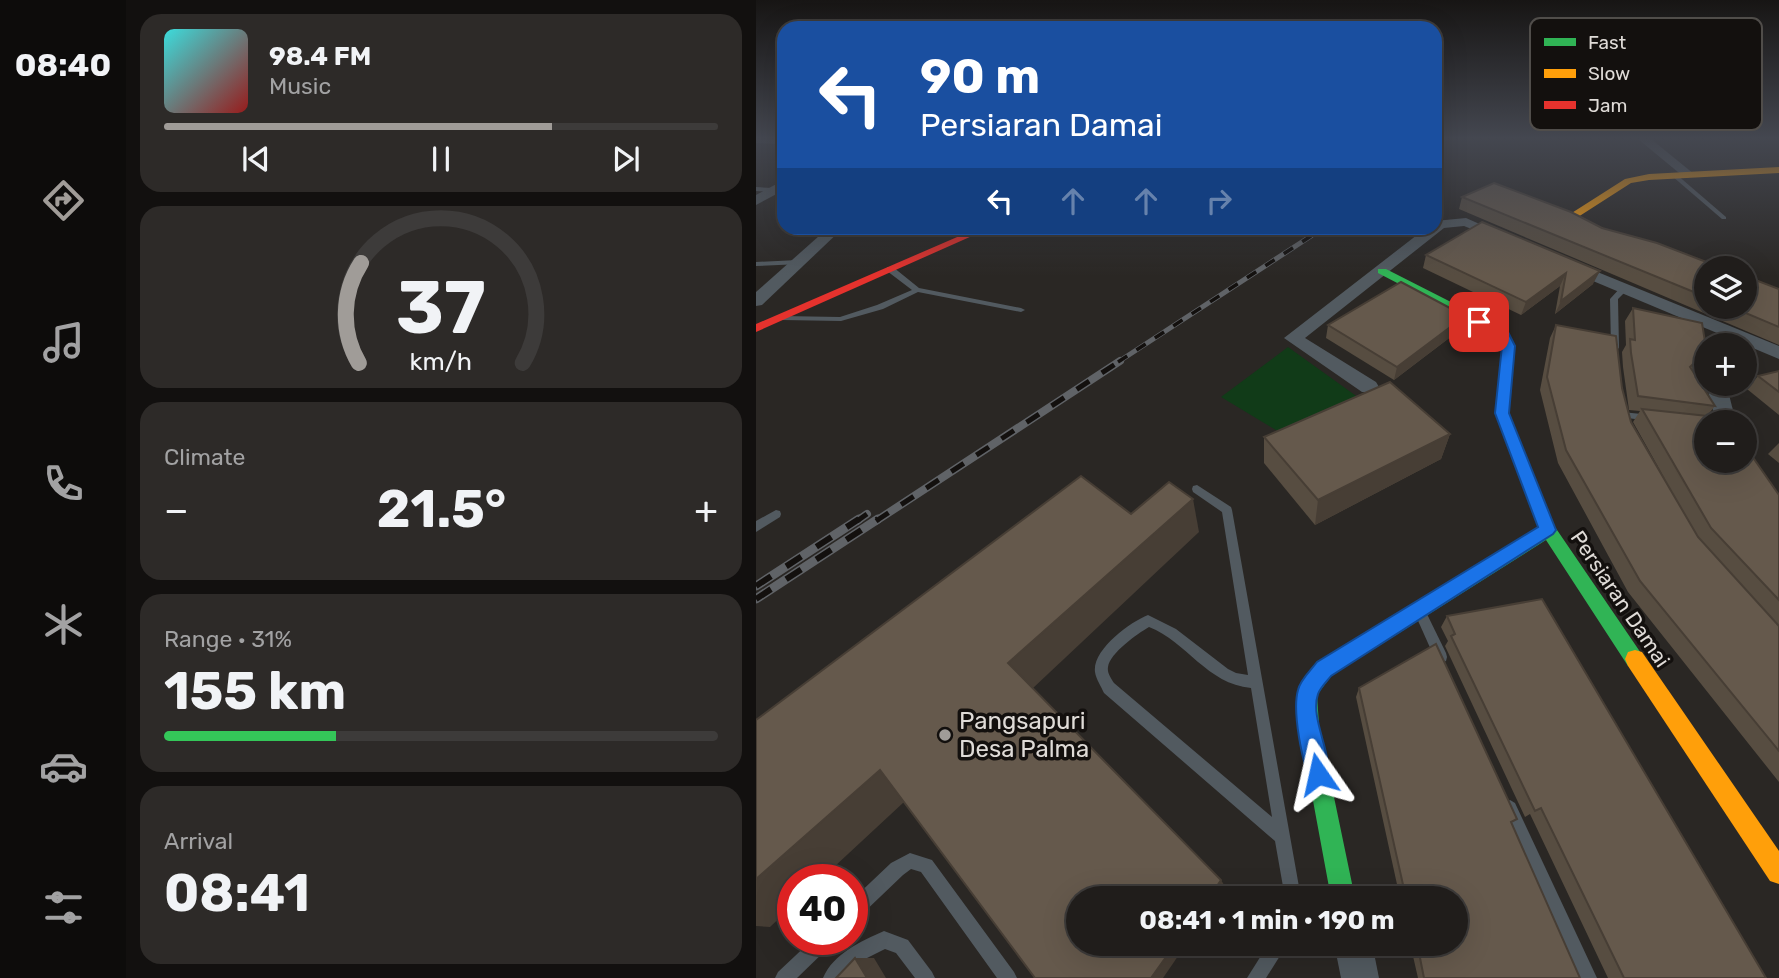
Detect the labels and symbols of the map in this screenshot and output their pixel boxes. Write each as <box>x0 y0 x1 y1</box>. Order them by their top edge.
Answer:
legend <box>1530 18 1762 130</box>
text: Fast <box>1588 31 1627 54</box>
text: Slow <box>1588 62 1630 85</box>
text: Jam <box>1588 94 1627 117</box>
pin <box>1449 292 1509 352</box>
street label: Persiaran Damai <box>1566 526 1675 672</box>
place label: Pangsapuri Desa Palma <box>959 707 1089 763</box>
marker: Pangsapuri Desa Palma <box>937 727 953 743</box>
position arrow <box>1281 737 1355 811</box>
speed limit sign: 40 <box>777 864 868 955</box>

